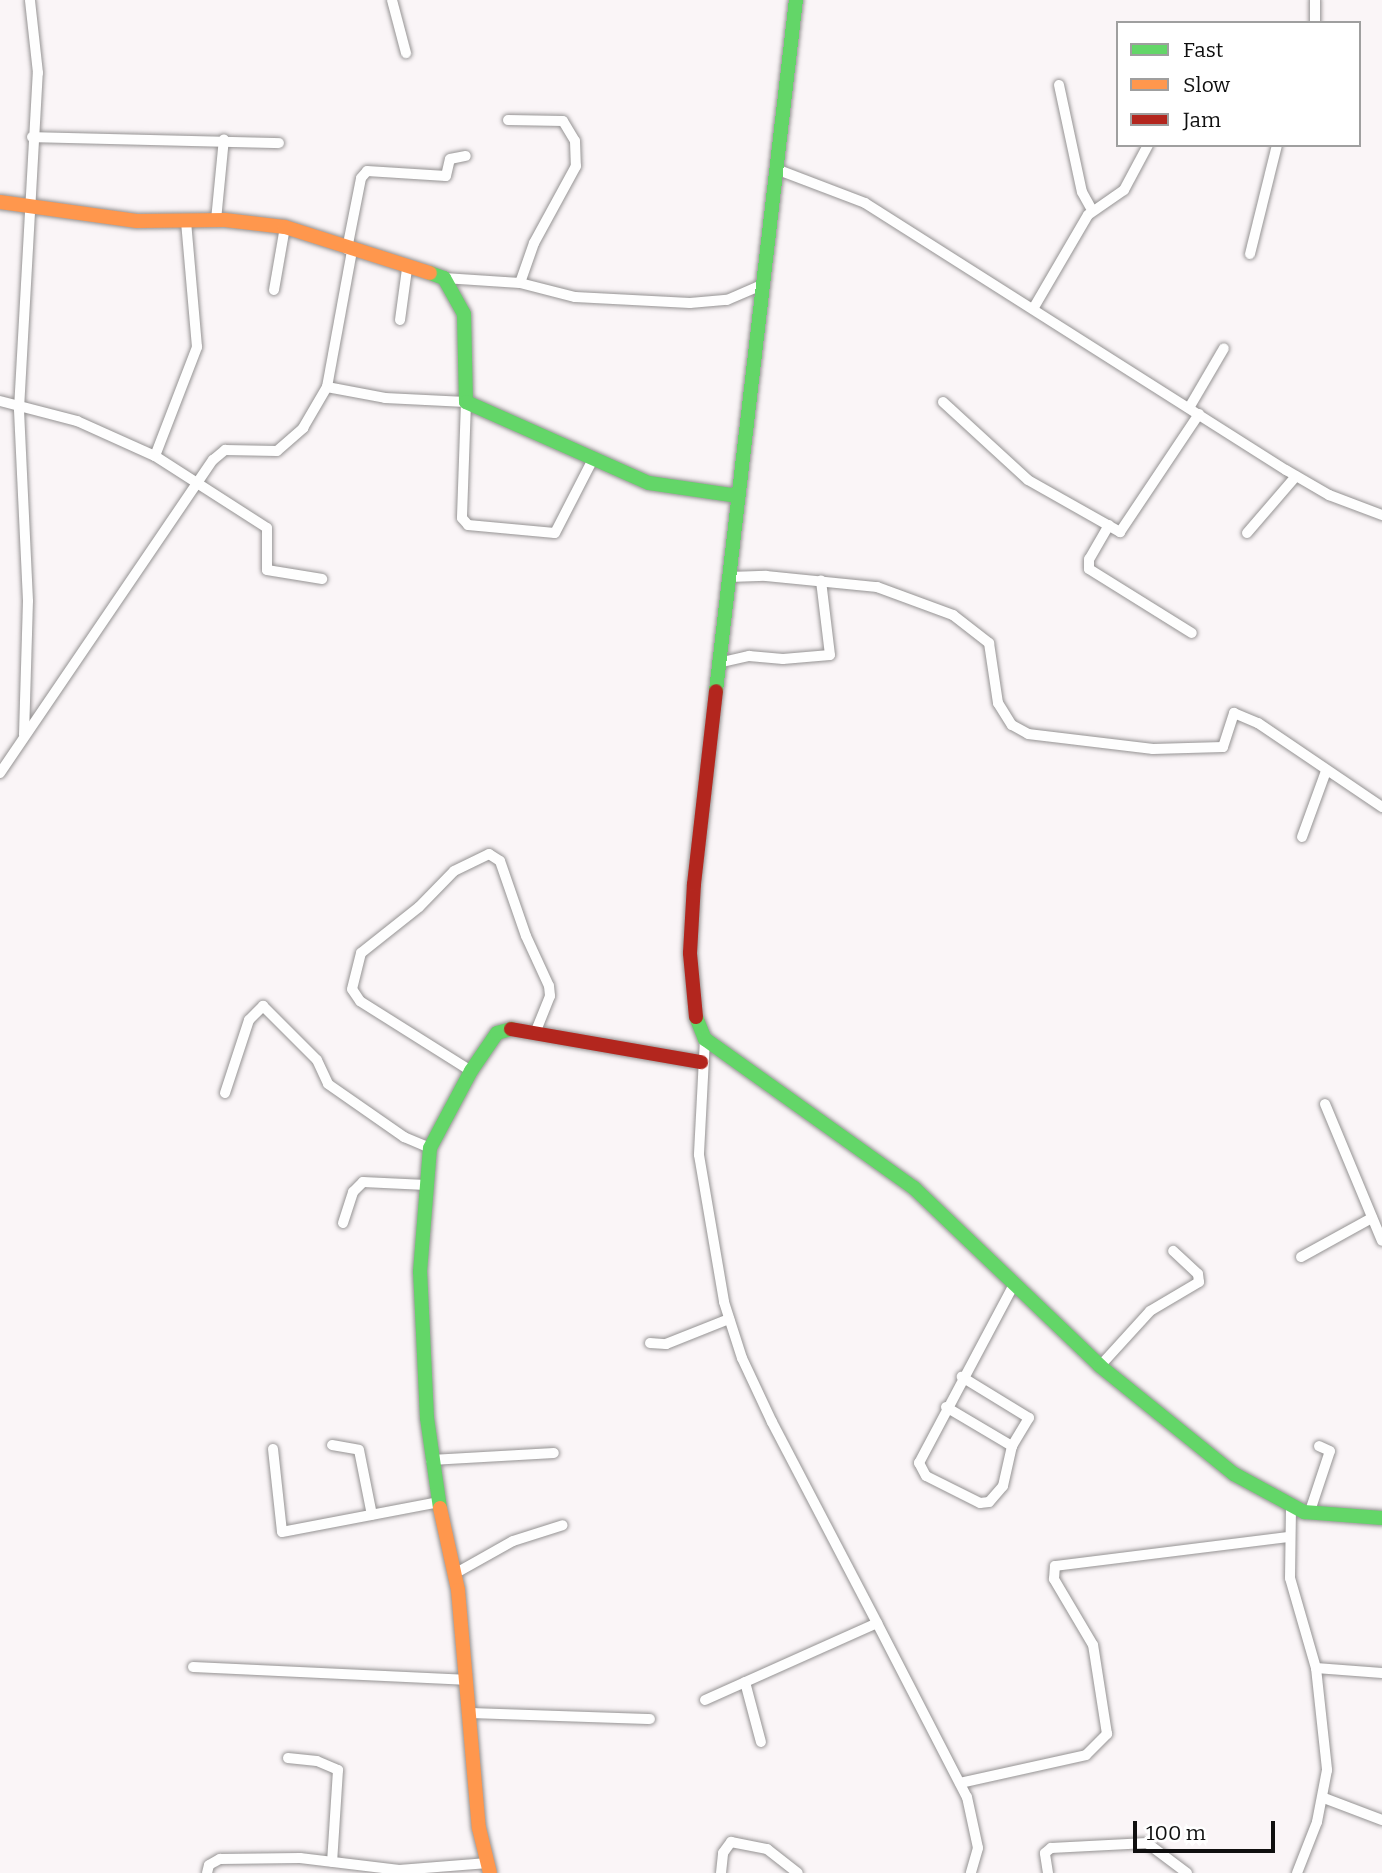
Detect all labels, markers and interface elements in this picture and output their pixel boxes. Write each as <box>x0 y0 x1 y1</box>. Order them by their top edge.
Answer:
legend <box>1116 21 1361 147</box>
text: Fast <box>1183 37 1223 63</box>
text: Slow <box>1183 72 1230 98</box>
text: Jam <box>1183 107 1221 133</box>
scale bar <box>1137 1806 1279 1850</box>
text: 100 m <box>1146 1820 1206 1846</box>

